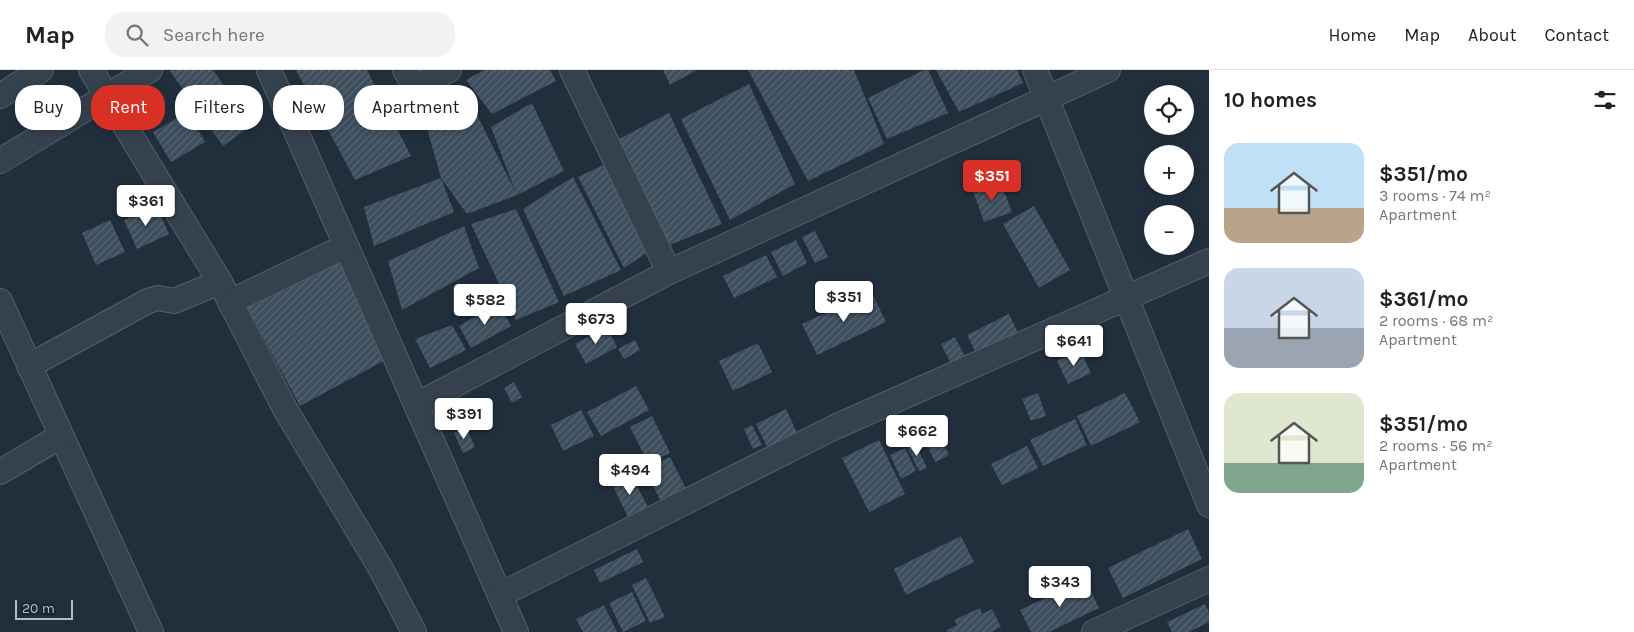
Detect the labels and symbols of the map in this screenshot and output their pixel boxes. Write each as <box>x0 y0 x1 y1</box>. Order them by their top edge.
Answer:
pin: $351 <box>962 160 1022 202</box>
pin: $361 <box>116 184 176 227</box>
pin: $351 <box>814 280 874 323</box>
pin: $582 <box>455 284 515 326</box>
pin: $673 <box>566 302 626 345</box>
pin: $641 <box>1044 324 1104 367</box>
pin: $391 <box>434 398 494 440</box>
pin: $662 <box>887 414 947 457</box>
pin: $494 <box>600 454 660 496</box>
pin: $343 <box>1030 566 1090 608</box>
scale bar <box>15 597 72 620</box>

